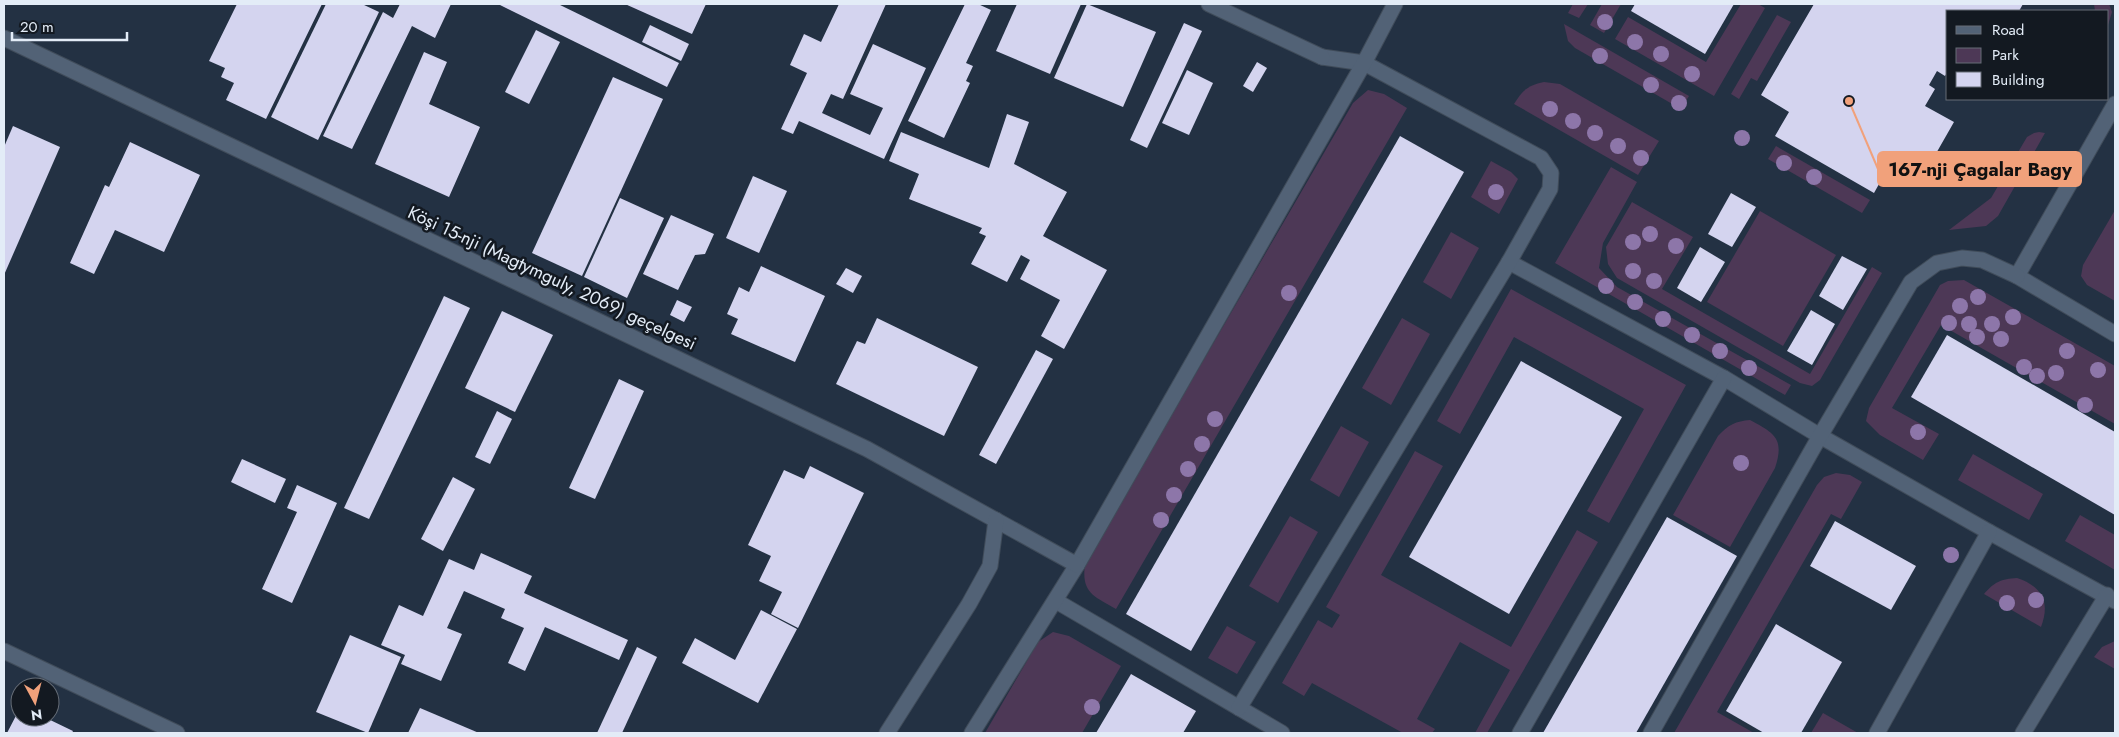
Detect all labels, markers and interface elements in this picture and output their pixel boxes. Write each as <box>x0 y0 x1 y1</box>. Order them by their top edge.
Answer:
scale bar <box>12 10 128 42</box>
legend <box>1946 10 2109 100</box>
text: 20 m <box>20 16 54 38</box>
text: Road <box>1992 19 2024 41</box>
text: Park <box>1992 44 2019 66</box>
text: Building <box>1992 69 2044 91</box>
callout: 167-nji Çagalar Bagy <box>1878 152 2081 186</box>
text: 167-nji Çagalar Bagy <box>1888 156 2073 183</box>
street label: Köşi 15-nji (Magtymguly, 2069) geçelgesi <box>403 200 701 356</box>
north arrow <box>10 677 60 727</box>
text: N <box>30 704 43 726</box>

